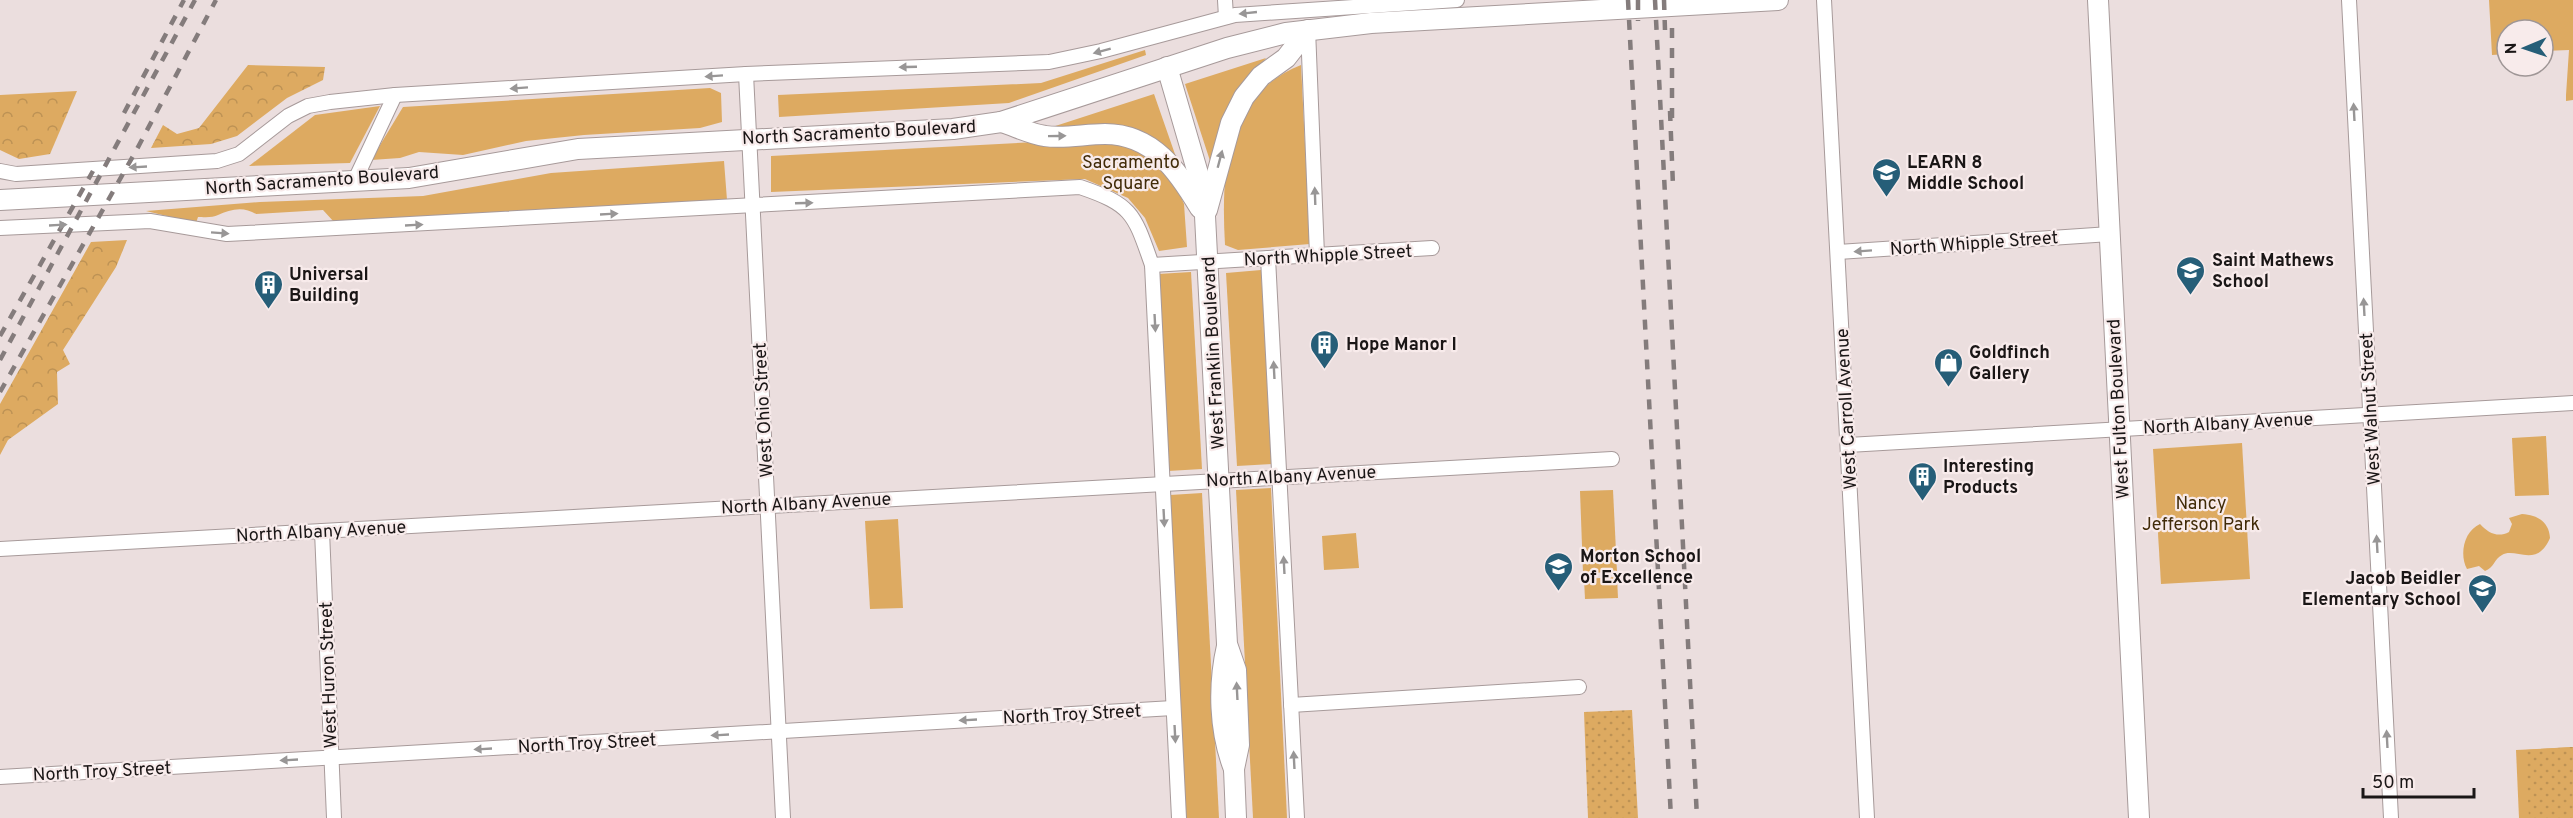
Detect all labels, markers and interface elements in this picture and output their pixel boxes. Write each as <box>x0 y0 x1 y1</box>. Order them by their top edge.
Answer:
one-way arrow <box>1239 8 1258 18</box>
north arrow <box>2495 18 2555 78</box>
text: N <box>2502 42 2522 55</box>
one-way arrow <box>1093 46 1111 56</box>
one-way arrow <box>899 63 918 72</box>
one-way arrow <box>704 71 723 80</box>
one-way arrow <box>510 83 529 92</box>
one-way arrow <box>2350 103 2359 122</box>
street label: North Sacramento Boulevard <box>741 116 977 151</box>
one-way arrow <box>1048 131 1067 141</box>
one-way arrow <box>1216 150 1226 169</box>
park label: Sacramento Square <box>1082 152 1180 196</box>
place label: LEARN 8 Middle School <box>1907 152 2024 196</box>
school or university icon: LEARN 8 Middle School <box>1870 156 1902 198</box>
one-way arrow <box>128 162 147 172</box>
street label: North Sacramento Boulevard <box>204 162 440 201</box>
one-way arrow <box>1310 187 1319 206</box>
one-way arrow <box>794 198 813 207</box>
one-way arrow <box>600 209 619 218</box>
one-way arrow <box>405 220 424 229</box>
one-way arrow <box>49 221 68 230</box>
street label: North Whipple Street <box>1889 227 2059 262</box>
one-way arrow <box>210 229 229 238</box>
street label: North Whipple Street <box>1243 241 1413 272</box>
one-way arrow <box>1853 246 1872 255</box>
place label: Saint Mathews School <box>2212 250 2334 294</box>
school or university icon: Saint Mathews School <box>2175 254 2207 296</box>
street label: West Franklin Boulevard <box>1198 256 1231 450</box>
place label: Universal Building <box>289 264 369 308</box>
building icon: Universal Building <box>252 268 284 310</box>
one-way arrow <box>2360 298 2369 317</box>
one-way arrow <box>1151 314 1160 333</box>
street label: West Fulton Boulevard <box>2103 318 2136 500</box>
building icon: Hope Manor I <box>1309 328 1341 370</box>
street label: West Carroll Avenue <box>1832 328 1863 490</box>
street label: West Walnut Street <box>2356 332 2387 486</box>
place label: Hope Manor I <box>1346 334 1457 357</box>
street label: West Ohio Street <box>749 342 780 478</box>
place label: Goldfinch Gallery <box>1969 342 2050 386</box>
shop icon: Goldfinch Gallery <box>1932 346 1964 388</box>
one-way arrow <box>1270 361 1279 380</box>
street label: North Albany Avenue <box>2142 409 2314 440</box>
place label: Interesting Products <box>1943 456 2034 500</box>
building icon: Interesting Products <box>1906 460 1938 502</box>
street label: North Albany Avenue <box>1205 462 1377 493</box>
street label: North Albany Avenue <box>720 489 892 520</box>
park label: Nancy Jefferson Park <box>2142 493 2260 537</box>
one-way arrow <box>1160 509 1169 528</box>
street label: North Albany Avenue <box>235 517 407 548</box>
one-way arrow <box>2372 534 2381 553</box>
place label: Morton School of Excellence <box>1580 546 1701 590</box>
school or university icon: Morton School of Excellence <box>1543 550 1575 592</box>
one-way arrow <box>1279 555 1288 574</box>
place label: Jacob Beidler Elementary School <box>2302 568 2461 612</box>
school or university icon: Jacob Beidler Elementary School <box>2466 572 2498 614</box>
street label: West Huron Street <box>315 601 344 749</box>
one-way arrow <box>1232 681 1241 700</box>
street label: North Troy Street <box>1002 700 1142 731</box>
one-way arrow <box>959 716 978 725</box>
one-way arrow <box>1170 724 1179 743</box>
street label: North Troy Street <box>517 729 657 760</box>
one-way arrow <box>2382 729 2392 748</box>
one-way arrow <box>710 730 729 739</box>
one-way arrow <box>474 744 493 753</box>
one-way arrow <box>1289 750 1298 769</box>
one-way arrow <box>279 756 298 765</box>
street label: North Troy Street <box>32 757 172 788</box>
scale bar <box>2363 761 2474 799</box>
text: 50 m <box>2372 772 2414 795</box>

